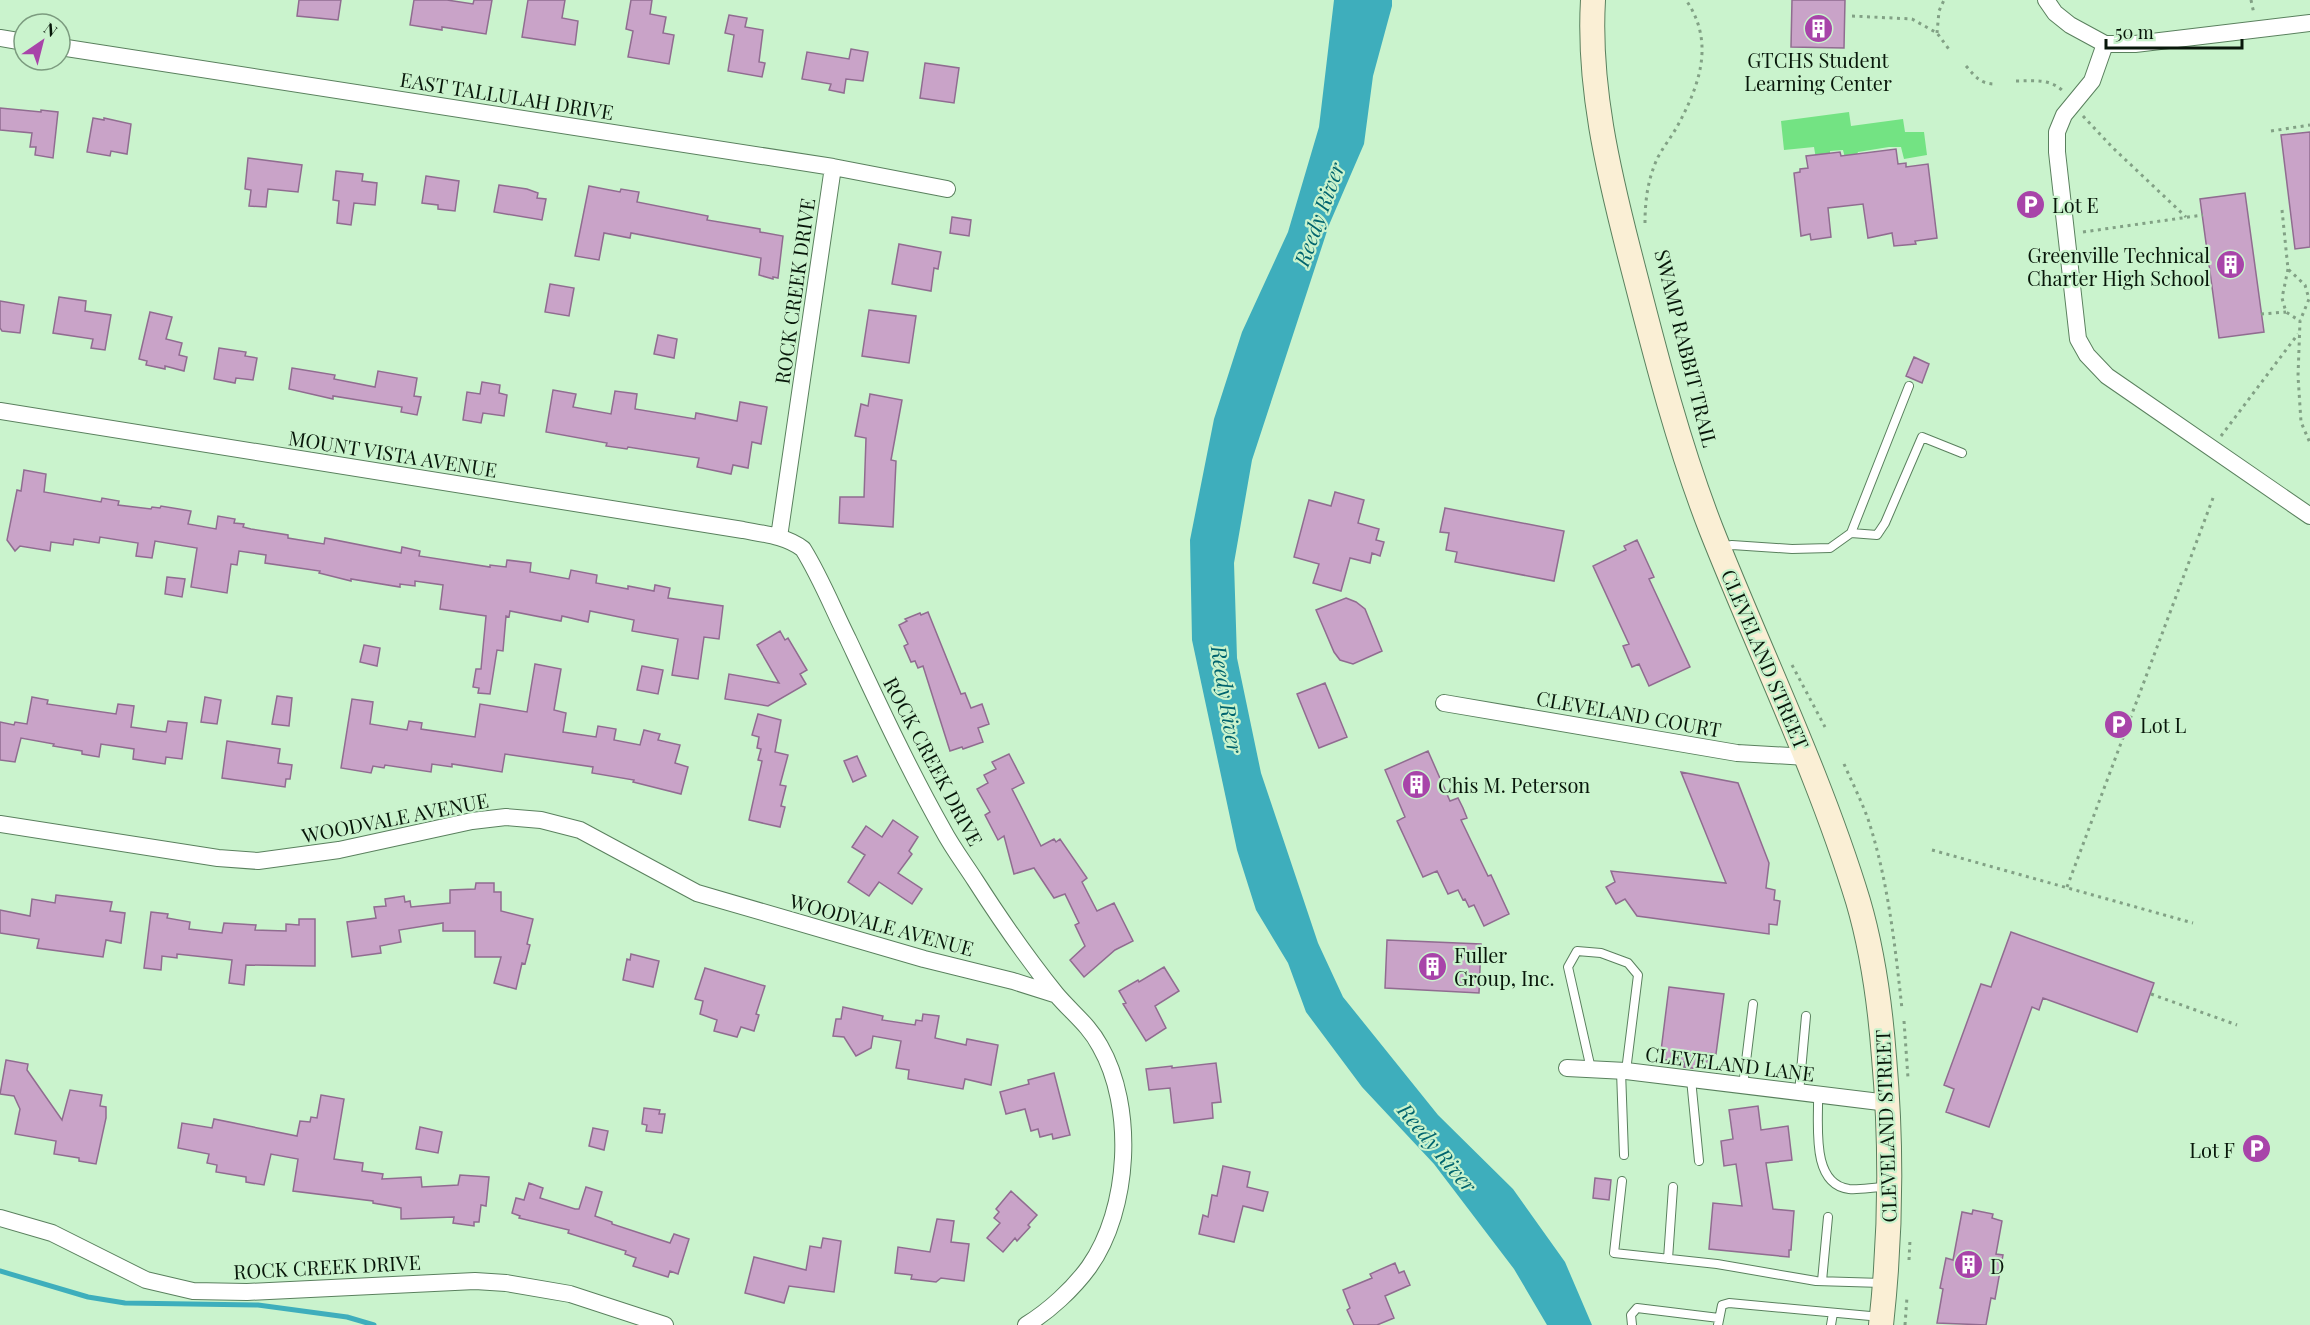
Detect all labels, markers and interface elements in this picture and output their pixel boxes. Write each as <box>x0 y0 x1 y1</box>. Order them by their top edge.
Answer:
north arrow <box>12 12 72 72</box>
building icon: GTCHS Student Learning Center <box>1802 12 1834 44</box>
scale bar <box>2106 12 2242 50</box>
text: N <box>40 17 62 41</box>
text: 50 m <box>2115 20 2154 44</box>
place label: GTCHS Student Learning Center <box>1744 46 1892 96</box>
street label: EAST TALLULAH DRIVE <box>398 65 616 125</box>
water label: Reedy River <box>1286 157 1350 271</box>
parking icon: Lot E <box>2015 188 2047 220</box>
place label: Lot E <box>2052 191 2099 218</box>
street label: ROCK CREEK DRIVE <box>768 196 820 386</box>
place label: Greenville Technical Charter High School <box>2027 241 2210 291</box>
street label: SWAMP RABBIT TRAIL <box>1649 246 1725 450</box>
building icon: Greenville Technical Charter High School <box>2215 249 2247 281</box>
street label: MOUNT VISTA AVENUE <box>287 423 499 483</box>
street label: CLEVELAND STREET <box>1716 565 1816 753</box>
water label: Reedy River <box>1206 642 1250 756</box>
street label: ROCK CREEK DRIVE <box>878 672 990 850</box>
street label: CLEVELAND COURT <box>1534 683 1724 743</box>
parking icon: Lot L <box>2103 708 2135 740</box>
place label: Lot L <box>2140 711 2186 738</box>
building icon: Chis M. Peterson <box>1401 768 1433 800</box>
place label: Chis M. Peterson <box>1438 771 1590 798</box>
street label: WOODVALE AVENUE <box>298 786 491 849</box>
street label: WOODVALE AVENUE <box>786 886 977 962</box>
place label: Fuller Group, Inc. <box>1454 941 1554 991</box>
building icon: Fuller Group, Inc. <box>1417 950 1449 982</box>
street label: CLEVELAND STREET <box>1868 1029 1902 1223</box>
street label: CLEVELAND LANE <box>1644 1039 1816 1087</box>
water label: Reedy River <box>1392 1096 1484 1198</box>
parking icon: Lot F <box>2240 1133 2272 1165</box>
place label: Lot F <box>2189 1136 2235 1163</box>
street label: ROCK CREEK DRIVE <box>233 1248 421 1284</box>
building icon: D <box>1953 1249 1985 1281</box>
place label: D <box>1990 1252 2004 1279</box>

